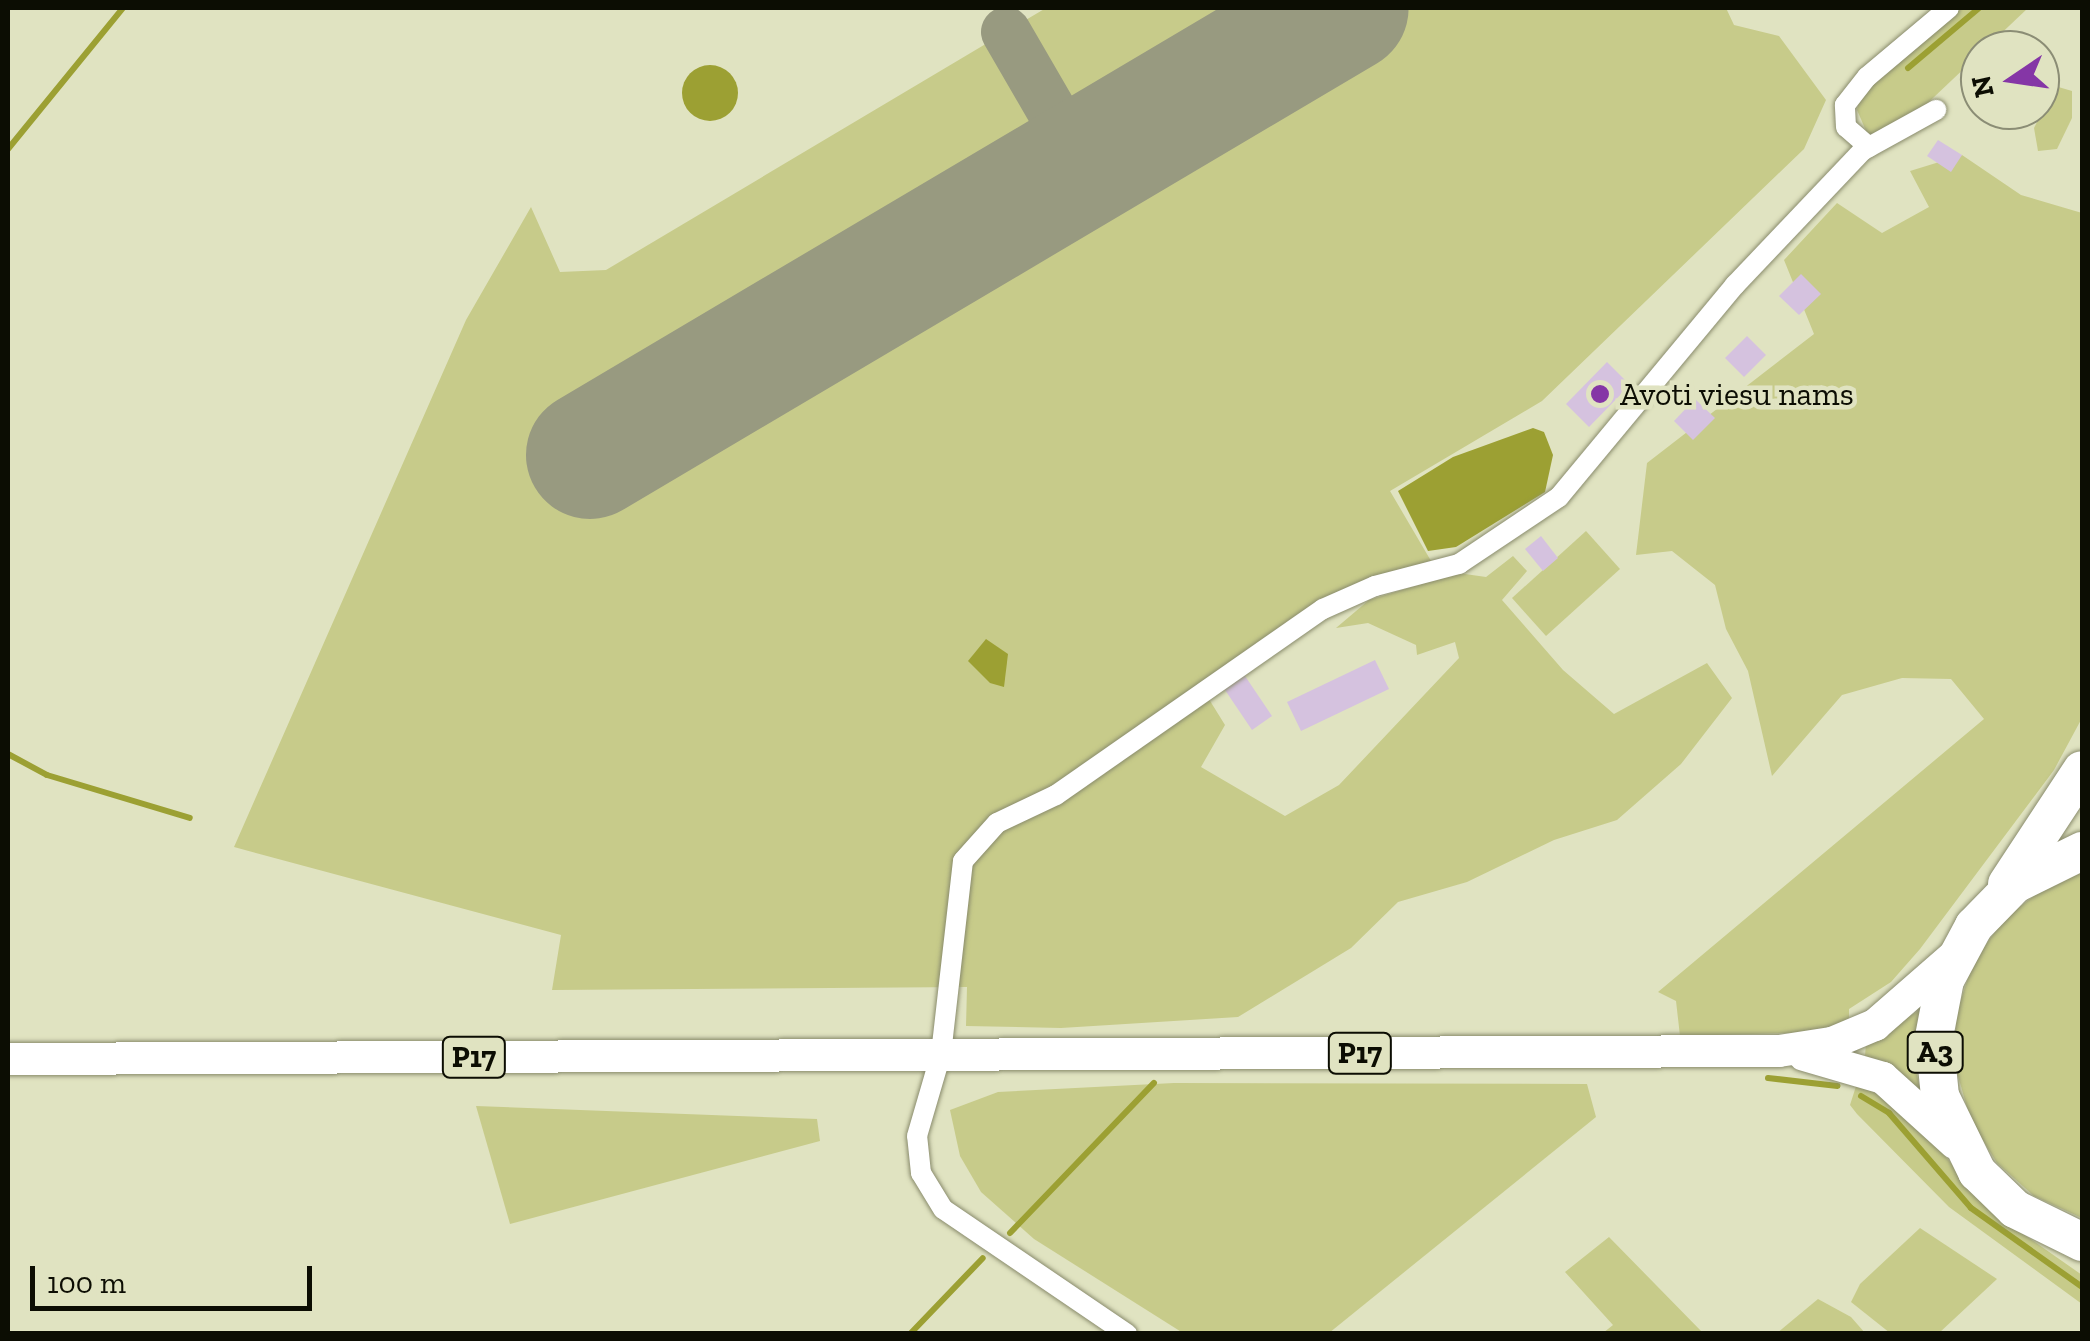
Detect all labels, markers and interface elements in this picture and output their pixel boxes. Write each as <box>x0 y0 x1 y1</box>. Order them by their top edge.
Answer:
north arrow <box>1960 30 2060 130</box>
text: N <box>1964 72 2001 100</box>
place label: Avoti viesu nams <box>1620 375 1854 413</box>
marker: Avoti viesu nams <box>1589 383 1611 405</box>
road number: A3 <box>1905 1027 1965 1077</box>
road number: P17 <box>1328 1028 1392 1078</box>
road number: P17 <box>442 1032 506 1082</box>
scale bar <box>35 1246 318 1308</box>
text: 100 m <box>47 1265 126 1301</box>

